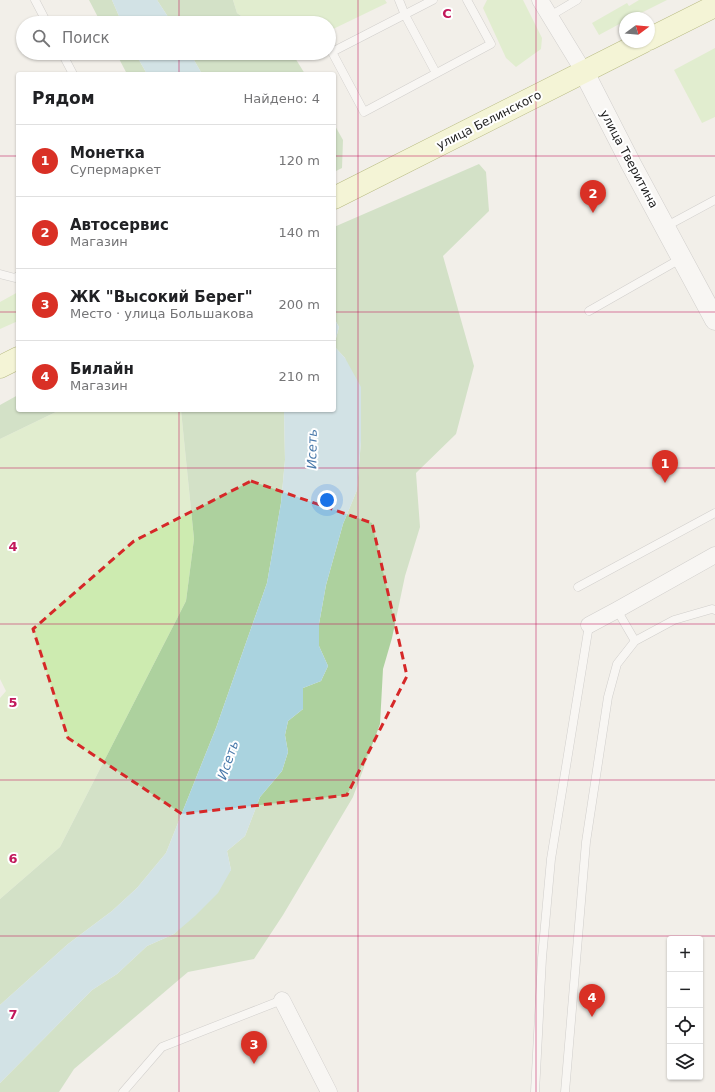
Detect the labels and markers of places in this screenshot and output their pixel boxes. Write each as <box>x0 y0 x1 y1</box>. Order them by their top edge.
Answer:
pin: 2 <box>580 180 606 213</box>
pin: 1 <box>652 450 678 483</box>
pin: 4 <box>579 984 605 1017</box>
pin: 3 <box>241 1031 267 1064</box>

